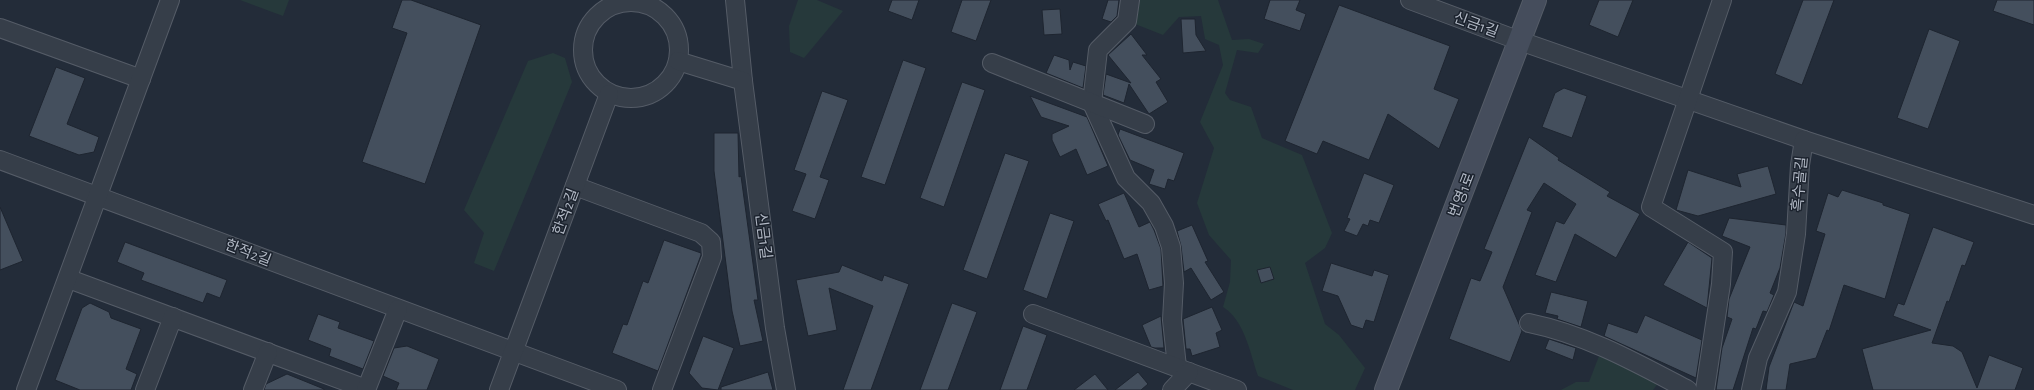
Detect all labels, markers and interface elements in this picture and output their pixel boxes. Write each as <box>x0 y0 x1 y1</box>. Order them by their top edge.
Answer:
street label: 신금1길 <box>1452 9 1501 40</box>
street label: 흑수골길 <box>1789 156 1810 212</box>
street label: 번영1로 <box>1446 170 1477 219</box>
street label: 한적2길 <box>550 186 581 237</box>
street label: 신금1길 <box>753 212 774 260</box>
street label: 한적2길 <box>223 236 274 269</box>

